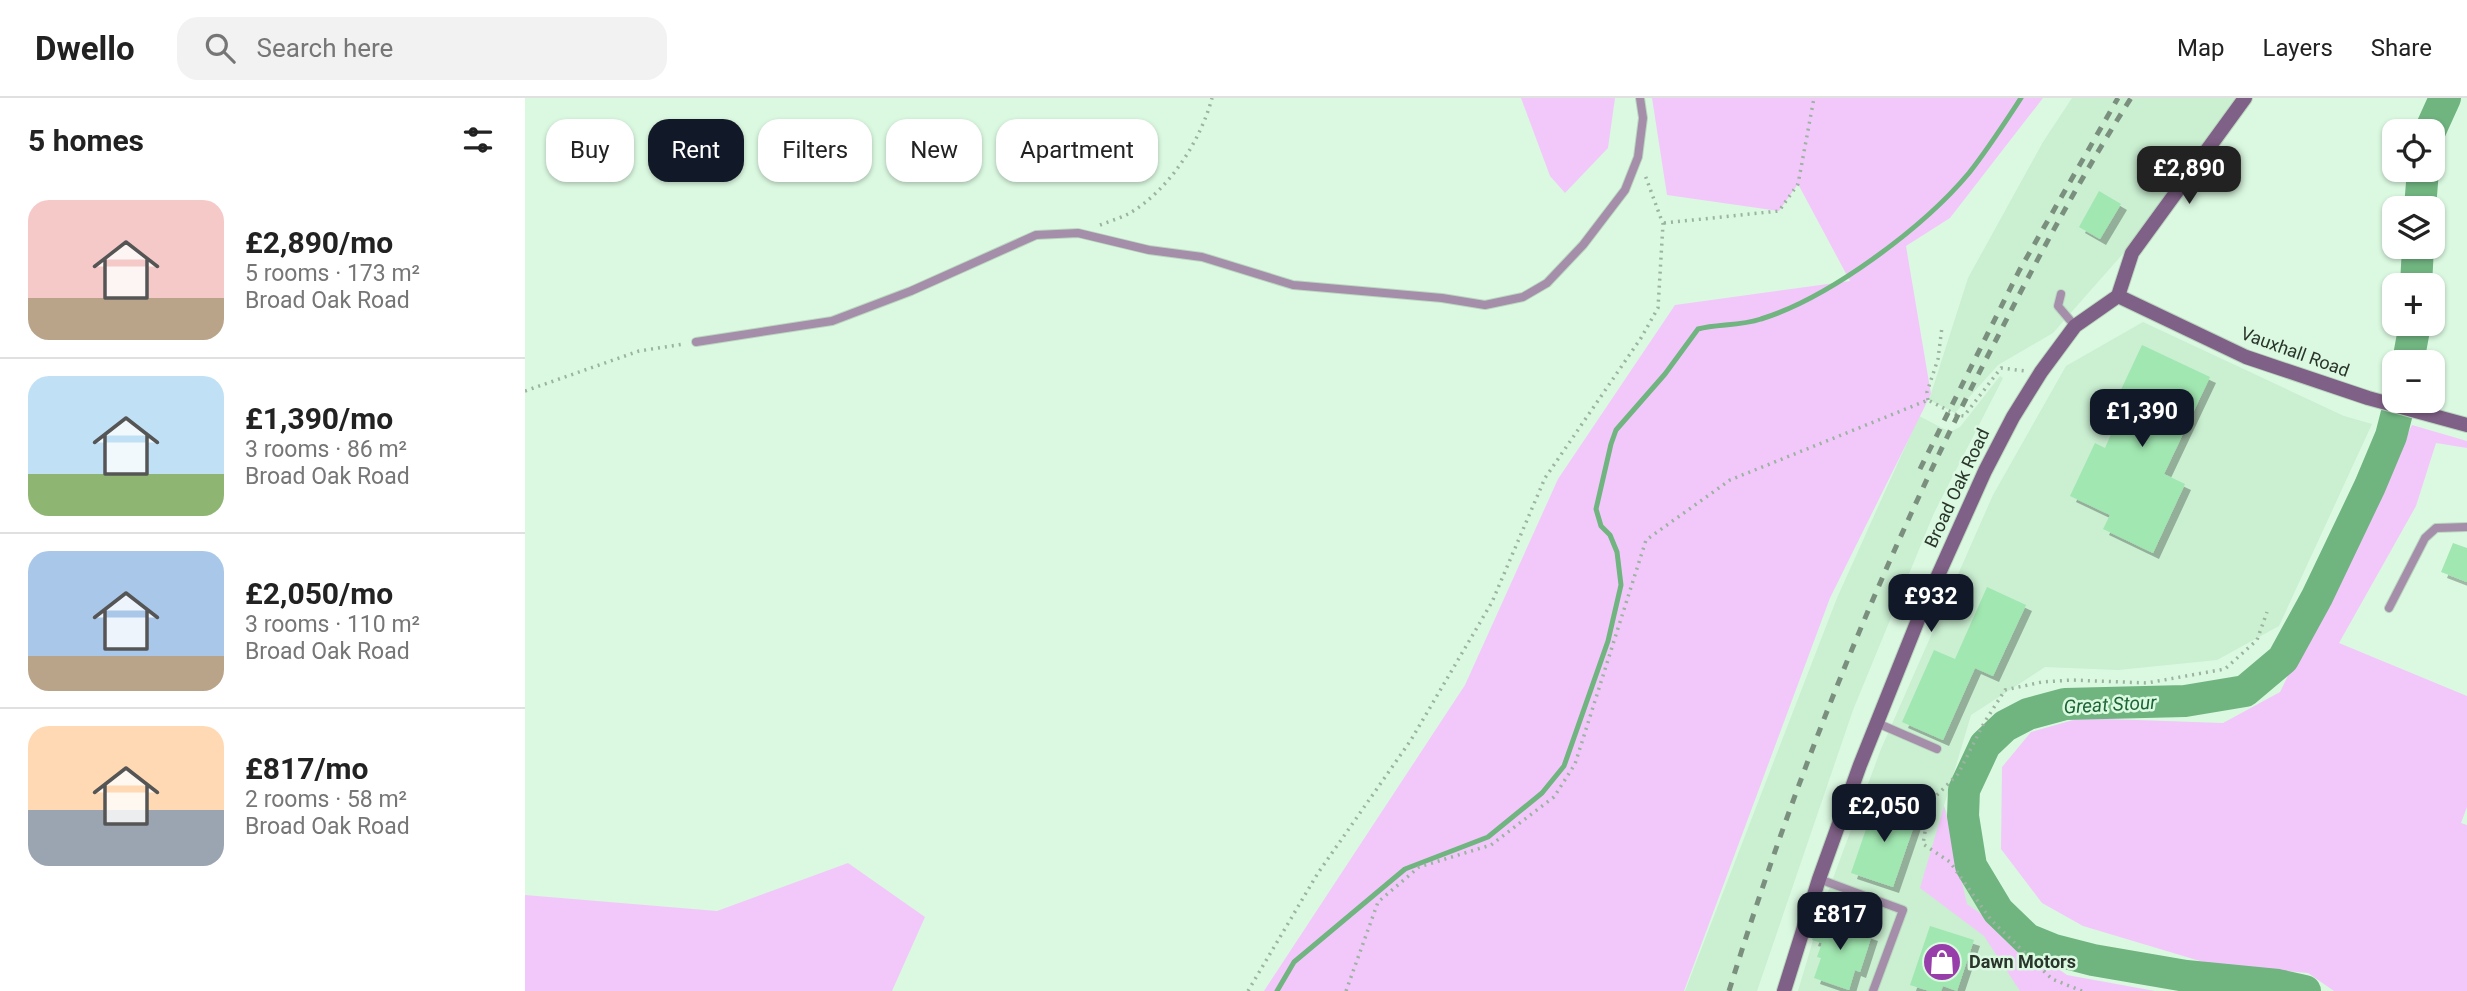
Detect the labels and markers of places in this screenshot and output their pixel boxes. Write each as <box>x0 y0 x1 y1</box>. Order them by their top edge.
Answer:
pin: £2,890 <box>2132 146 2246 206</box>
pin: £1,390 <box>2085 390 2199 449</box>
pin: £932 <box>1890 574 1972 634</box>
pin: £2,050 <box>1827 784 1941 844</box>
pin: £817 <box>1799 892 1881 952</box>
shop icon: Dawn Motors <box>1921 941 1963 983</box>
place label: Dawn Motors <box>1969 951 2076 972</box>

